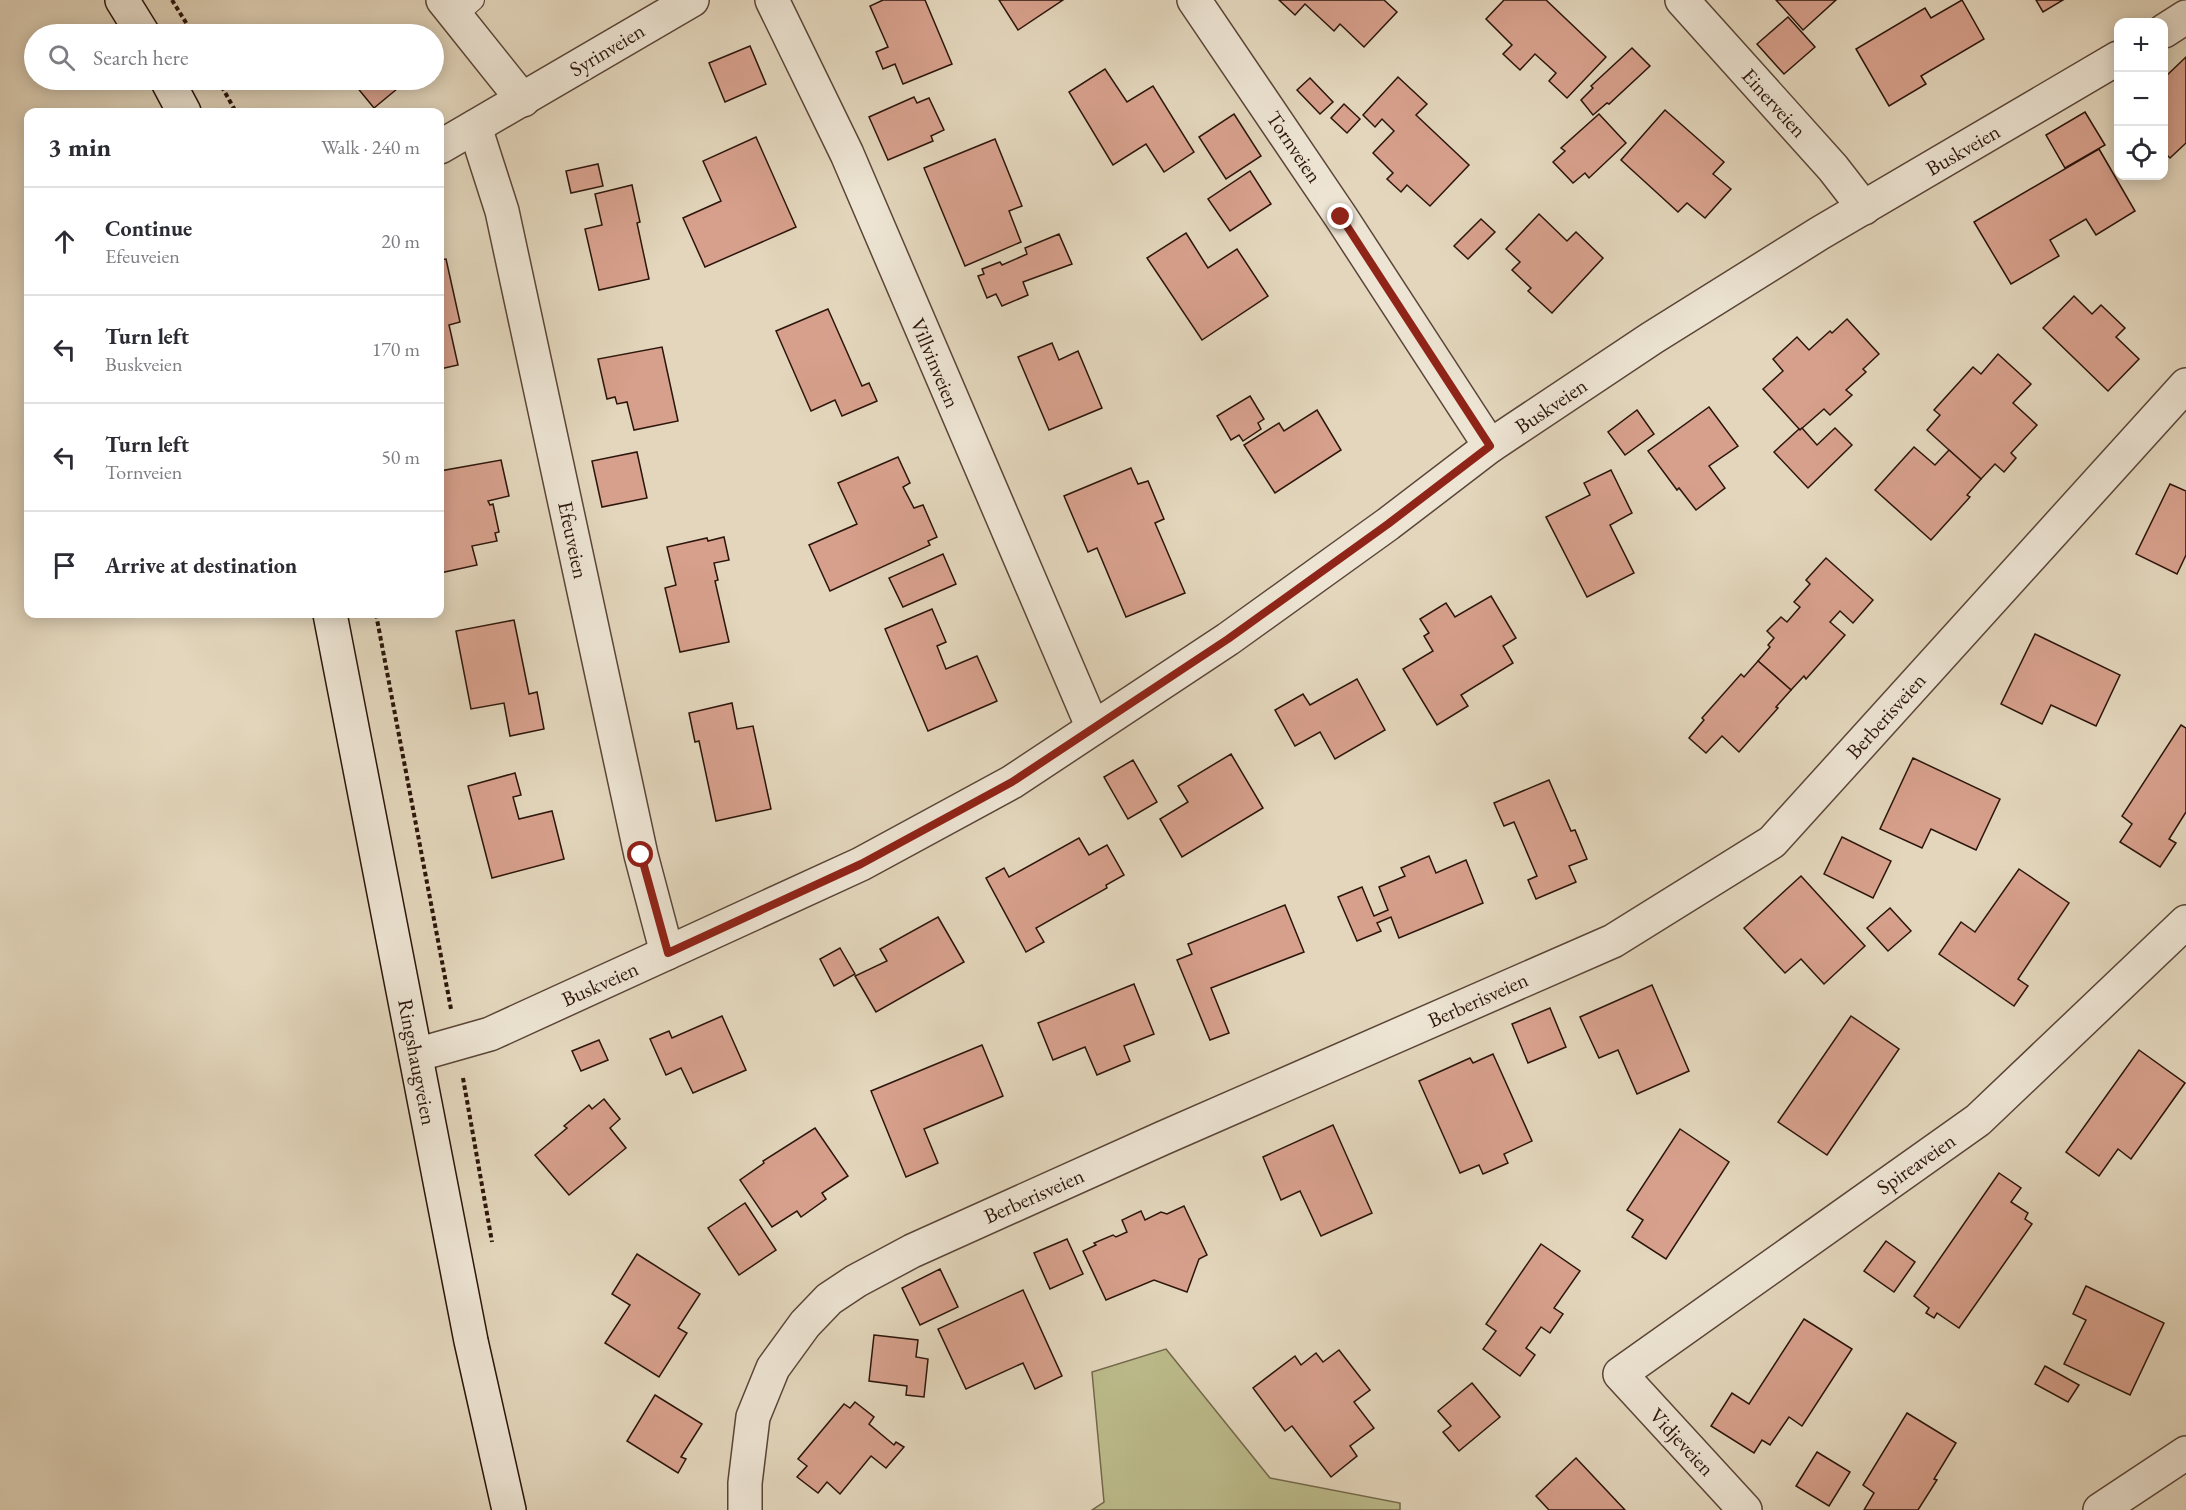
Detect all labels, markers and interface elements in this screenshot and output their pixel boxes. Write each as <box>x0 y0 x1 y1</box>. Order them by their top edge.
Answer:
street label: Syrinveien <box>564 17 649 83</box>
map controls <box>2114 18 2168 180</box>
button: + <box>2114 18 2168 72</box>
search box <box>24 24 444 90</box>
icon: search <box>45 41 78 74</box>
text: Search here <box>93 43 188 72</box>
street label: Einerveien <box>1736 62 1813 143</box>
button: − <box>2114 72 2168 126</box>
street label: Tornveien <box>1261 106 1328 188</box>
street label: Buskveien <box>1921 118 2005 182</box>
button: locate <box>2114 126 2168 180</box>
text: 3 min <box>48 130 111 164</box>
text: Walk · 240 m <box>321 134 420 160</box>
route end <box>1327 203 1353 229</box>
text: Continue <box>105 214 192 243</box>
icon: ahead <box>48 225 81 258</box>
text: 20 m <box>381 228 420 254</box>
text: Efeuveien <box>105 243 180 269</box>
street label: Villvinveien <box>904 314 966 412</box>
text: Turn left <box>105 322 189 351</box>
icon: left <box>48 333 81 366</box>
text: 170 m <box>372 336 420 362</box>
text: Buskveien <box>105 351 182 377</box>
street label: Buskveien <box>1509 372 1592 440</box>
text: Turn left <box>105 430 189 459</box>
icon: left <box>48 441 81 474</box>
text: 50 m <box>381 444 420 470</box>
text: Tornveien <box>105 459 182 485</box>
street label: Efeuveien <box>552 499 595 581</box>
icon: arrive <box>48 549 81 582</box>
text: Arrive at destination <box>105 551 297 580</box>
street label: Berberisveien <box>1840 667 1931 764</box>
route start <box>627 841 653 867</box>
street label: Buskveien <box>557 955 642 1012</box>
street label: Berberisveien <box>1424 965 1532 1034</box>
street label: Ringshaugveien <box>392 997 443 1127</box>
street label: Spireaveien <box>1871 1127 1960 1201</box>
street label: Berberisveien <box>980 1161 1088 1230</box>
street label: Vidjeveien <box>1644 1402 1721 1481</box>

